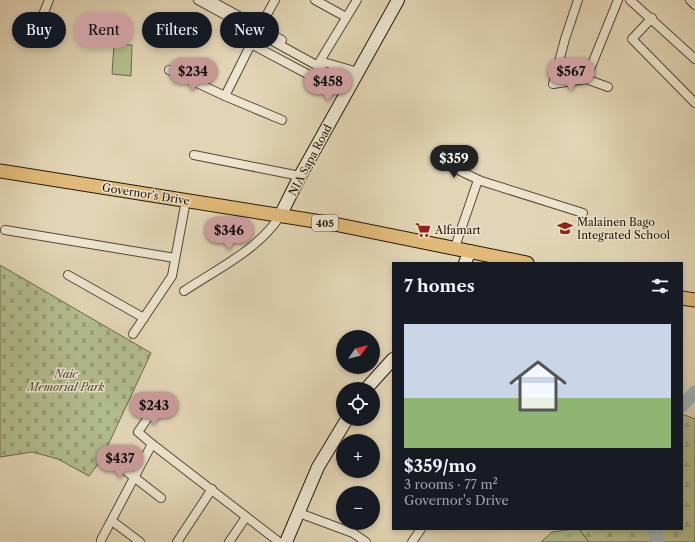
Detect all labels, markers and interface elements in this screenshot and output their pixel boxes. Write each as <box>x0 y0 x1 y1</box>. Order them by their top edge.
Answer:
chip: Buy <box>12 12 66 48</box>
chip: Rent <box>74 12 134 48</box>
chip: Filters <box>142 12 212 48</box>
chip: New <box>220 12 279 48</box>
pin: $234 <box>169 58 217 92</box>
pin: $567 <box>547 58 595 92</box>
text: $234 <box>178 63 208 79</box>
text: $567 <box>557 63 585 79</box>
pin: $458 <box>304 68 352 102</box>
text: $458 <box>313 73 343 89</box>
street label: NIA Sapa Road <box>285 122 335 198</box>
pin: $359 <box>430 145 478 179</box>
text: $359 <box>439 150 469 166</box>
street label: Governor's Drive <box>101 180 191 208</box>
road number: 405 <box>312 215 338 231</box>
place label: Malainen Bago Integrated School <box>577 215 671 242</box>
pin: $346 <box>205 217 253 251</box>
school or university icon: Malainen Bago Integrated School <box>556 219 574 237</box>
supermarket icon: Alfamart <box>414 221 432 239</box>
text: $346 <box>214 222 244 238</box>
place label: Alfamart <box>434 223 481 237</box>
icon: filters <box>649 275 671 297</box>
text: 7 homes <box>404 276 475 296</box>
north arrow <box>336 330 380 374</box>
map controls <box>336 330 380 530</box>
icon: home <box>502 350 574 422</box>
park label: Naic Memorial Park <box>26 367 105 394</box>
button: locate <box>336 382 380 426</box>
pin: $243 <box>130 392 178 426</box>
text: $243 <box>139 397 169 413</box>
button: + <box>336 434 380 478</box>
pin: $437 <box>96 445 144 479</box>
text: $437 <box>105 450 135 466</box>
text: $359/mo <box>404 456 476 476</box>
text: 3 rooms · 77 m² <box>404 476 498 492</box>
button: − <box>336 486 380 530</box>
text: Governor's Drive <box>404 492 509 508</box>

